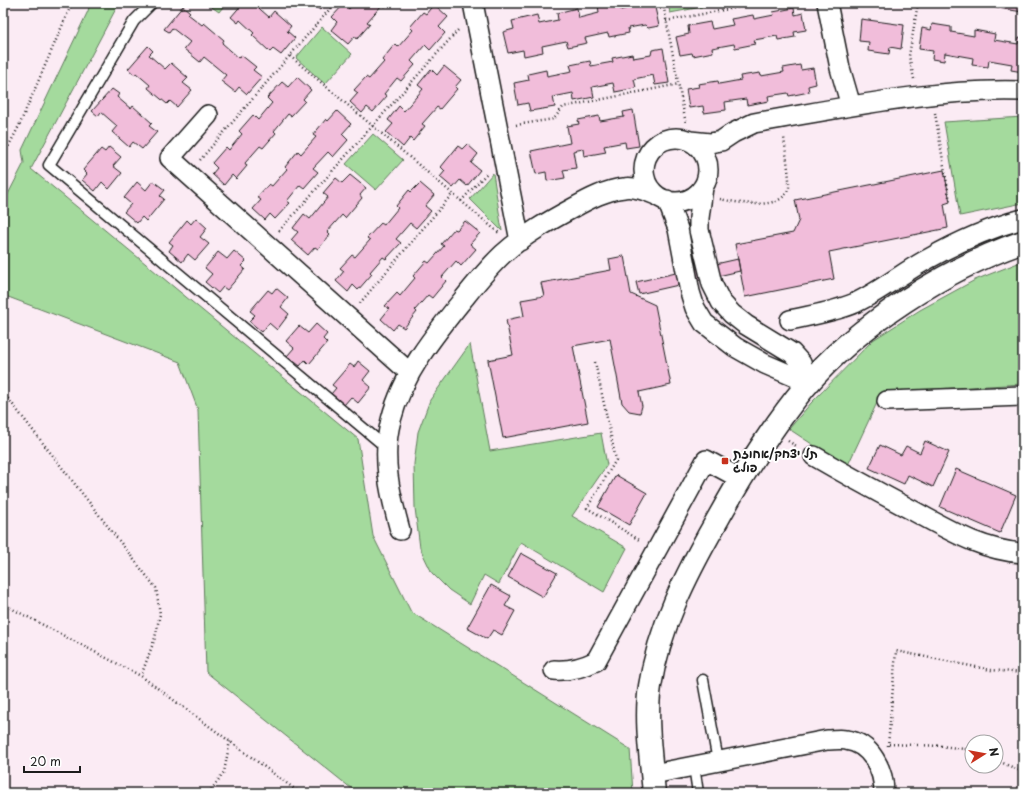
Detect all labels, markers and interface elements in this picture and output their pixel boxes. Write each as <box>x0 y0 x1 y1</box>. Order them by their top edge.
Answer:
place label: תל יצחק/אחוזת פולג <box>733 444 818 476</box>
marker: תל יצחק/אחוזת פולג <box>720 456 730 466</box>
north arrow <box>964 734 1004 774</box>
text: N <box>985 746 1004 758</box>
scale bar <box>24 748 80 774</box>
text: 20 m <box>30 752 61 770</box>

